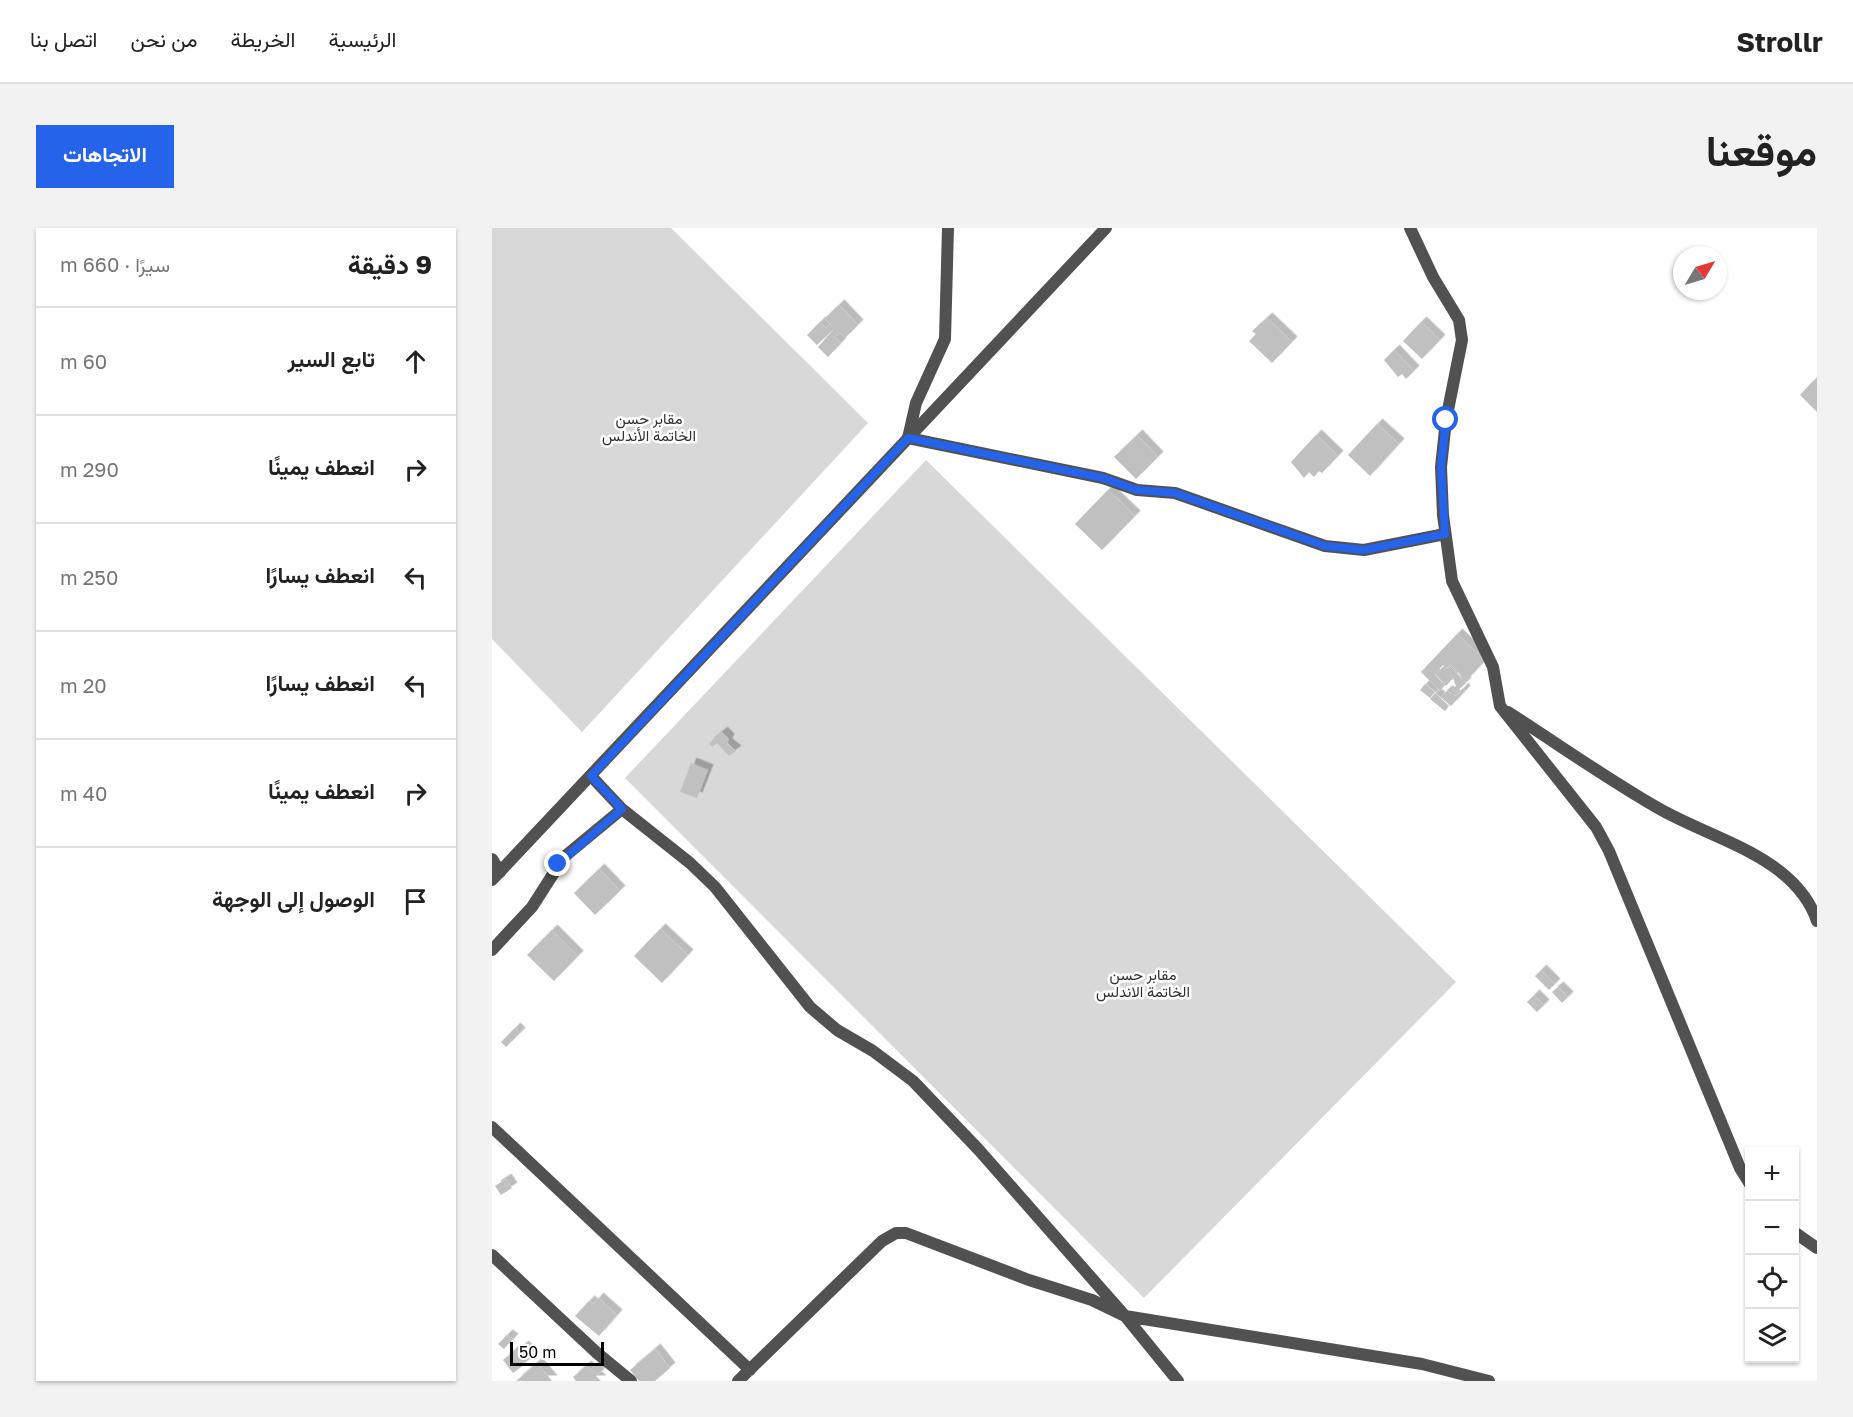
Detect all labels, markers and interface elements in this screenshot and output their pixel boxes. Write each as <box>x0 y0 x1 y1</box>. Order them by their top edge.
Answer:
text: Strollr <box>1736 25 1823 58</box>
text: اتصل بنا <box>30 26 97 52</box>
text: من نحن <box>130 26 198 52</box>
text: الخريطة <box>231 26 295 52</box>
text: الرئيسية <box>328 26 396 52</box>
button: الاتجاهات <box>36 125 174 188</box>
text: موقعنا <box>1706 125 1817 175</box>
north arrow <box>1673 246 1727 300</box>
text: 9 دقيقة <box>348 249 432 280</box>
text: سيرًا · 660 m <box>60 252 170 276</box>
text: تابع السير <box>287 345 375 372</box>
icon: ahead <box>399 345 432 378</box>
text: 60 m <box>60 349 107 373</box>
route start <box>1432 406 1458 432</box>
park label: مقابر حسن الخاتمة الأندلس <box>602 409 696 446</box>
text: انعطف يمينًا <box>268 453 375 480</box>
icon: right <box>399 453 432 486</box>
text: 290 m <box>60 457 119 481</box>
text: انعطف يسارًا <box>265 561 375 588</box>
icon: left <box>399 561 432 594</box>
text: 250 m <box>60 565 118 589</box>
text: انعطف يسارًا <box>265 669 375 696</box>
icon: left <box>399 669 432 702</box>
text: 20 m <box>60 673 107 697</box>
text: انعطف يمينًا <box>268 777 375 804</box>
icon: right <box>399 777 432 810</box>
text: 40 m <box>60 781 107 805</box>
route end <box>544 850 570 876</box>
text: الوصول إلى الوجهة <box>212 885 375 912</box>
icon: arrive <box>399 885 432 918</box>
park label: مقابر حسن الخاتمة الاندلس <box>1096 965 1190 1002</box>
map controls <box>1745 1147 1799 1363</box>
button: + <box>1745 1147 1799 1201</box>
button: − <box>1745 1201 1799 1255</box>
button: locate <box>1745 1255 1799 1309</box>
button: layers <box>1745 1309 1799 1363</box>
scale bar <box>510 1339 604 1366</box>
text: 50 m <box>519 1342 556 1362</box>

